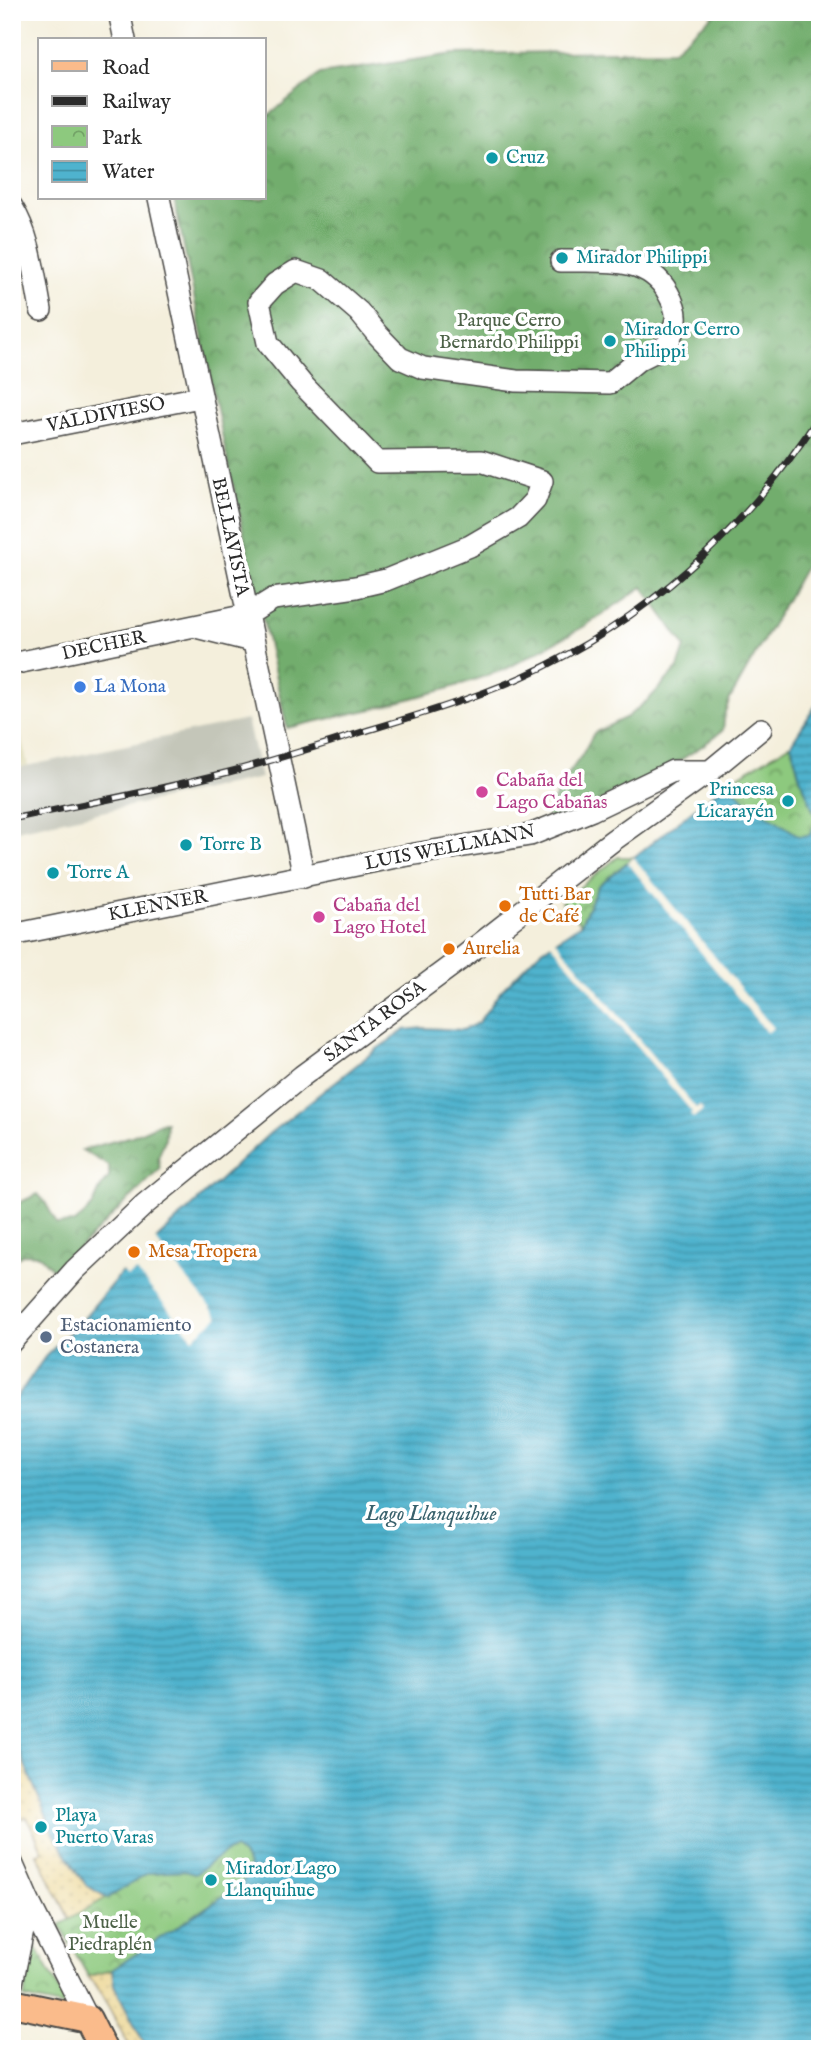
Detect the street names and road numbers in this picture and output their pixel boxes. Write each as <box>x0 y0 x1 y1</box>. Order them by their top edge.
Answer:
street label: VALDIVIESO <box>44 392 168 438</box>
street label: BELLAVISTA <box>206 475 255 600</box>
street label: DECHER <box>60 625 149 667</box>
street label: LUIS WELLMANN <box>363 820 537 876</box>
street label: KLENNER <box>106 884 210 927</box>
street label: SANTA ROSA <box>319 975 432 1068</box>

